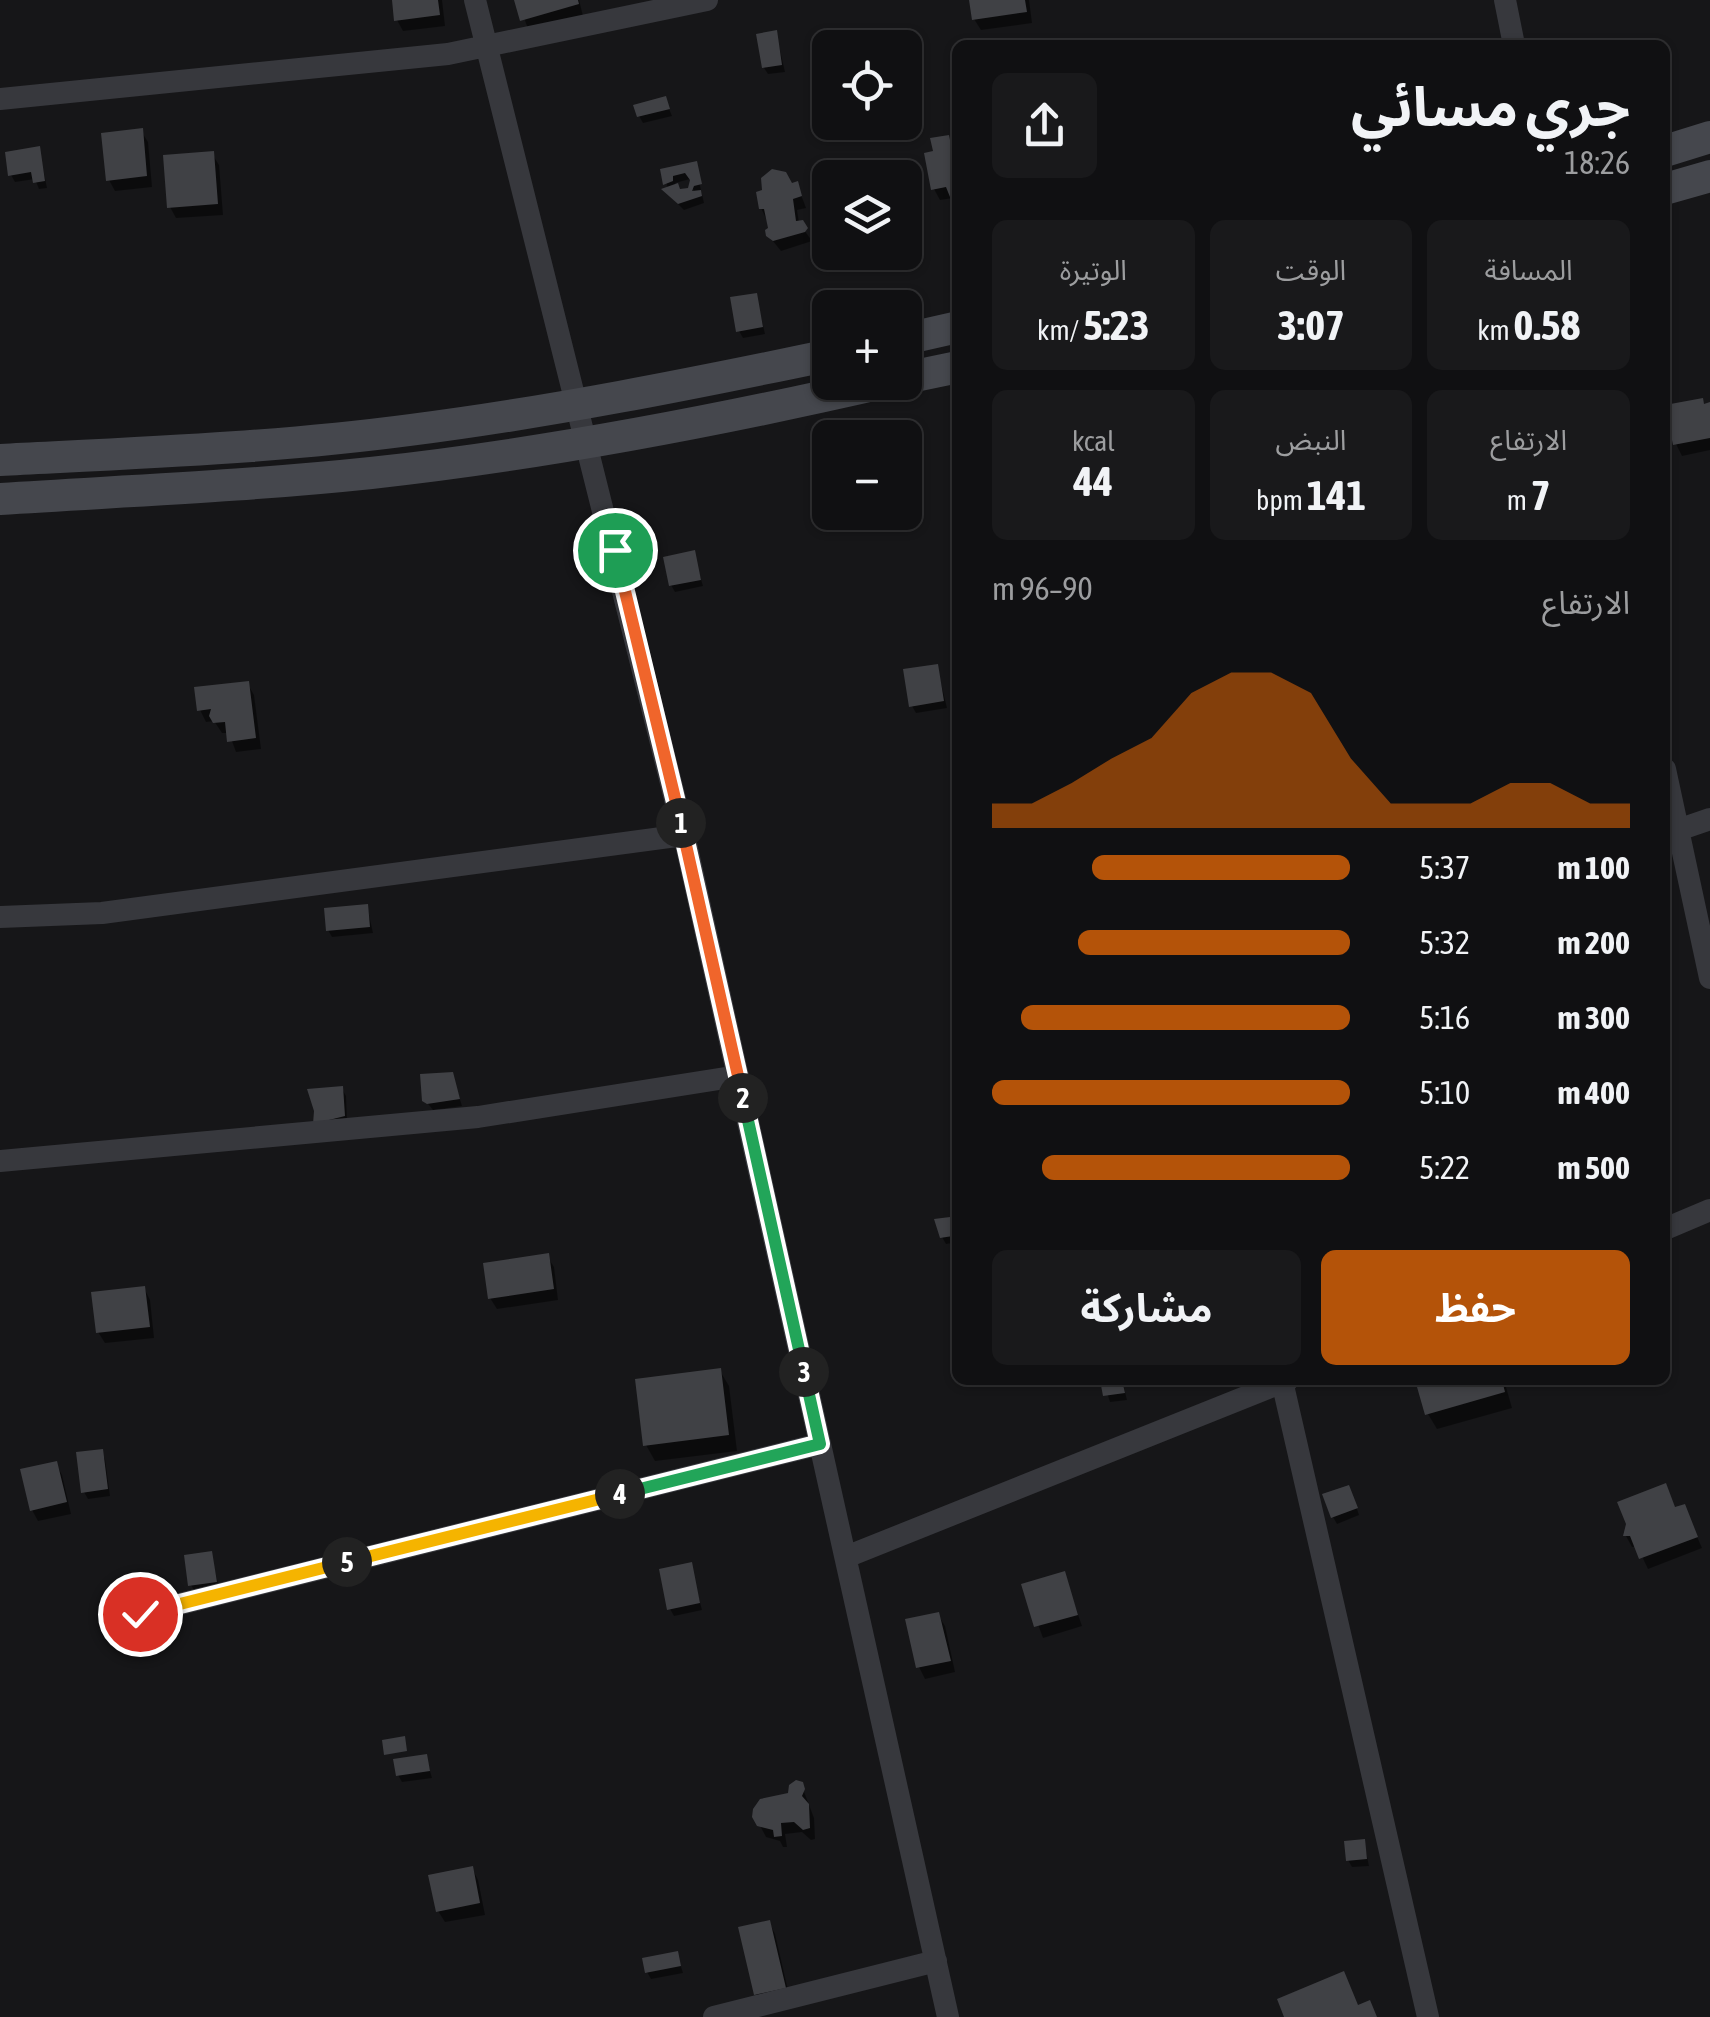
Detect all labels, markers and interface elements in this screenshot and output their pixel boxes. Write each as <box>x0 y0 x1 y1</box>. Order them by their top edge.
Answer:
map controls <box>812 30 922 530</box>
button: locate <box>812 30 922 140</box>
button: share <box>992 73 1097 178</box>
text: جري مسائي <box>1351 75 1630 138</box>
text: 18:26 <box>1564 144 1630 181</box>
button: layers <box>812 160 922 270</box>
text: الوتيرة <box>1060 254 1127 286</box>
text: الوقت <box>1276 254 1346 286</box>
text: المسافة <box>1485 254 1573 286</box>
button: + <box>812 290 922 400</box>
text: 5:23 <box>1083 301 1150 349</box>
text: 3:07 <box>1277 301 1345 349</box>
text: 0.58 <box>1513 301 1580 349</box>
text: /km <box>1037 314 1083 346</box>
text: km <box>1477 314 1513 346</box>
button: − <box>812 420 922 530</box>
text: النبض <box>1276 424 1347 456</box>
text: الارتفاع <box>1490 424 1567 456</box>
text: kcal <box>1072 425 1115 457</box>
text: 44 <box>1074 457 1113 505</box>
text: 141 <box>1307 471 1366 519</box>
text: 7 <box>1531 471 1551 519</box>
text: bpm <box>1256 484 1307 516</box>
text: m <box>1507 484 1531 516</box>
pin <box>573 508 658 593</box>
icon: arrive <box>588 523 643 578</box>
text: 90–96 m <box>992 570 1092 607</box>
text: الارتفاع <box>1542 584 1630 621</box>
pin: 1 <box>656 798 706 848</box>
text: 1 <box>674 807 688 839</box>
text: 5:37 <box>1419 849 1470 886</box>
text: 100 m <box>1557 849 1630 886</box>
text: 5:32 <box>1419 924 1470 961</box>
text: 200 m <box>1557 924 1630 961</box>
text: 5:16 <box>1419 999 1470 1036</box>
text: 300 m <box>1557 999 1630 1036</box>
pin: 2 <box>718 1073 768 1123</box>
text: 5:10 <box>1419 1074 1470 1111</box>
text: 400 m <box>1557 1074 1630 1111</box>
text: 2 <box>736 1082 750 1114</box>
text: 5:22 <box>1419 1149 1470 1186</box>
text: 500 m <box>1557 1149 1630 1186</box>
button: مشاركة <box>992 1250 1301 1365</box>
button: حفظ <box>1321 1250 1630 1365</box>
pin: 3 <box>779 1347 829 1397</box>
text: 3 <box>797 1356 811 1388</box>
pin: 4 <box>595 1469 645 1519</box>
text: 4 <box>613 1478 627 1510</box>
pin: 5 <box>322 1537 372 1587</box>
text: 5 <box>340 1546 354 1578</box>
pin <box>98 1572 183 1657</box>
icon: check <box>113 1587 168 1642</box>

